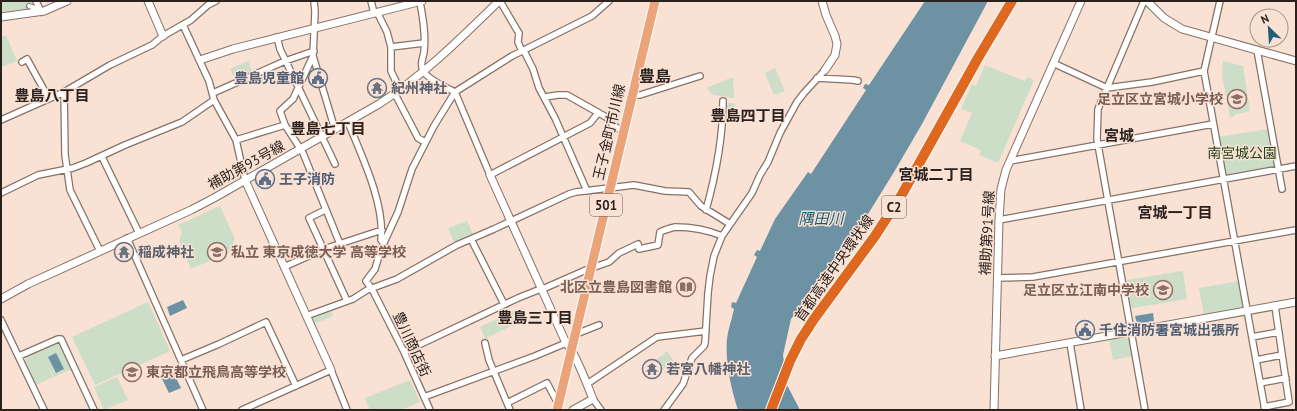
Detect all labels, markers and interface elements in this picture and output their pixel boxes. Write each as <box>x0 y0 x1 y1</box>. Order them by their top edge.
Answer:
north arrow <box>1249 8 1289 48</box>
text: N <box>1259 11 1271 27</box>
district label: 豊島 <box>639 66 671 86</box>
public building icon: 豊島児童館 <box>307 67 329 89</box>
place label: 豊島児童館 <box>234 69 304 87</box>
temple icon: 紀州神社 <box>366 77 388 99</box>
place label: 紀州神社 <box>391 79 447 97</box>
street label: 王子金町市川線 <box>589 82 629 182</box>
district label: 豊島八丁目 <box>14 86 90 105</box>
school or university icon: 足立区立宮城小学校 <box>1226 88 1248 110</box>
place label: 足立区立宮城小学校 <box>1097 90 1223 108</box>
district label: 豊島四丁目 <box>710 106 786 125</box>
district label: 豊島七丁目 <box>290 119 366 138</box>
district label: 宮城 <box>1104 126 1134 145</box>
street label: 補助第93号線 <box>204 136 288 194</box>
park label: 南宮城公園 <box>1207 144 1277 162</box>
district label: 宮城二丁目 <box>898 165 974 184</box>
public building icon: 王子消防 <box>254 168 276 190</box>
place label: 王子消防 <box>279 170 335 188</box>
street label: 補助第91号線 <box>976 190 998 276</box>
road number: 501 <box>590 194 622 216</box>
road number: C2 <box>882 196 906 218</box>
district label: 宮城一丁目 <box>1137 203 1213 222</box>
water label: 隅田川 <box>798 209 845 228</box>
street label: 首都高速中央環状線 <box>790 211 878 325</box>
temple icon: 稲成神社 <box>113 241 135 263</box>
school or university icon: 私立 東京成徳大学 高等学校 <box>206 241 228 263</box>
place label: 稲成神社 <box>138 243 194 261</box>
place label: 私立 東京成徳大学 高等学校 <box>231 243 406 261</box>
library icon: 北区立豊島図書館 <box>675 276 697 298</box>
place label: 北区立豊島図書館 <box>560 278 672 296</box>
school or university icon: 足立区立江南中学校 <box>1152 279 1174 301</box>
place label: 足立区立江南中学校 <box>1023 281 1149 299</box>
street label: 豊川商店街 <box>389 308 435 380</box>
district label: 豊島三丁目 <box>497 308 573 327</box>
public building icon: 千住消防署宮城出張所 <box>1074 319 1096 341</box>
place label: 千住消防署宮城出張所 <box>1099 321 1239 339</box>
temple icon: 若宮八幡神社 <box>641 358 663 380</box>
place label: 若宮八幡神社 <box>666 360 750 378</box>
school or university icon: 東京都立飛鳥高等学校 <box>121 361 143 383</box>
place label: 東京都立飛鳥高等学校 <box>146 363 286 381</box>

